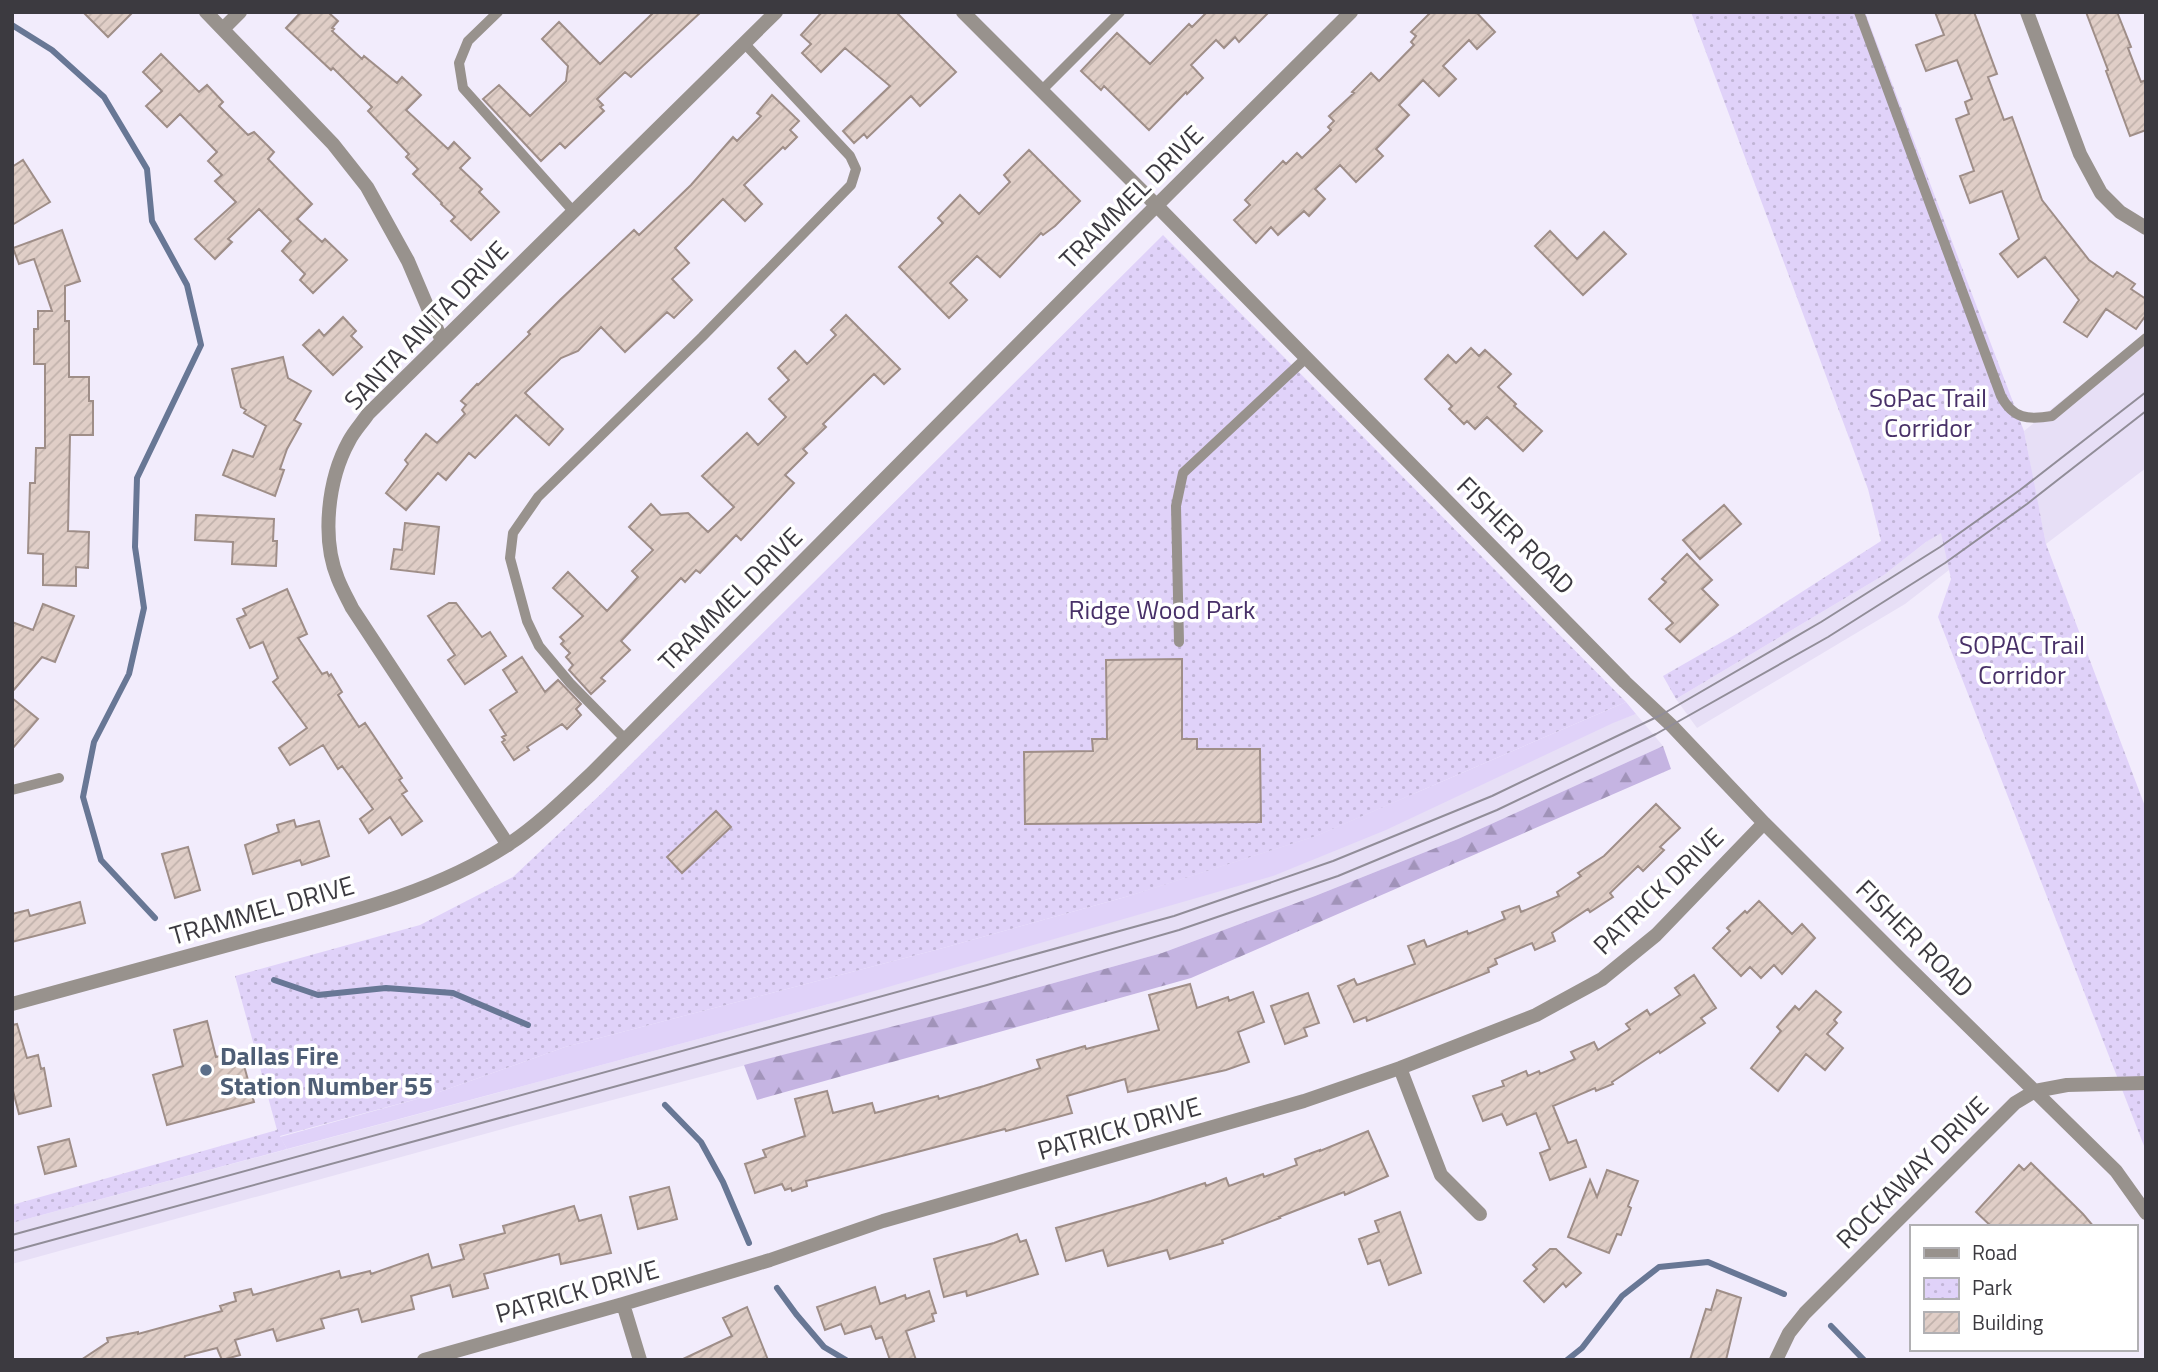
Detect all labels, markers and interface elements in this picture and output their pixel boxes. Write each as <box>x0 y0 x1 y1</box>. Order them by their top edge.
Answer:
street label: TRAMMEL DRIVE <box>1050 116 1212 278</box>
street label: SANTA ANITA DRIVE <box>335 231 517 419</box>
park label: SoPac Trail Corridor <box>1869 378 1987 447</box>
street label: FISHER ROAD <box>1448 467 1584 603</box>
street label: TRAMMEL DRIVE <box>649 518 811 680</box>
park label: Ridge Wood Park <box>1069 590 1255 629</box>
park label: SOPAC Trail Corridor <box>1959 625 2085 694</box>
street label: PATRICK DRIVE <box>1584 819 1732 963</box>
street label: TRAMMEL DRIVE <box>165 865 359 955</box>
street label: FISHER ROAD <box>1847 870 1983 1006</box>
place label: Dallas Fire Station Number 55 <box>220 1036 433 1105</box>
marker: Dallas Fire Station Number 55 <box>198 1062 214 1078</box>
street label: PATRICK DRIVE <box>1033 1086 1205 1170</box>
street label: ROCKAWAY DRIVE <box>1827 1087 1997 1257</box>
legend <box>1910 1225 2137 1351</box>
text: Road <box>1972 1236 2017 1268</box>
street label: PATRICK DRIVE <box>491 1249 663 1333</box>
text: Park <box>1972 1271 2012 1303</box>
text: Building <box>1972 1306 2044 1338</box>

